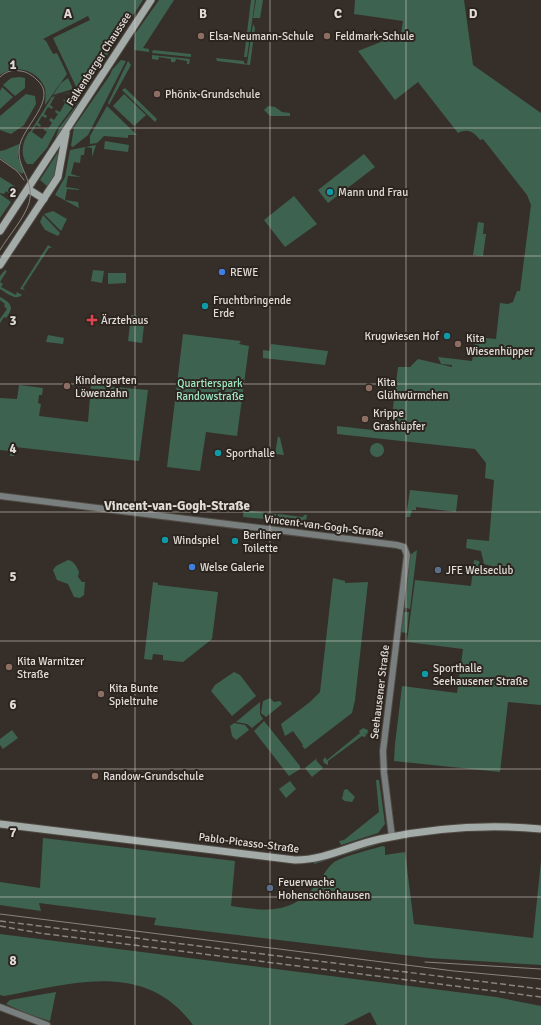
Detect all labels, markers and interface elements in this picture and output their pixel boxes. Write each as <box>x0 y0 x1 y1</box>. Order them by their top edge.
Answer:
text: A <box>64 6 73 22</box>
text: B <box>199 6 207 22</box>
text: C <box>334 6 342 22</box>
text: D <box>469 6 478 22</box>
street label: Falkenberger Chaussee <box>64 10 134 108</box>
place label: Elsa-Neumann-Schule <box>209 30 314 43</box>
place label: Feldmark-Schule <box>335 30 414 43</box>
marker: Elsa-Neumann-Schule <box>196 31 206 41</box>
marker: Feldmark-Schule <box>322 31 332 41</box>
text: 1 <box>9 57 17 73</box>
place label: Phönix-Grundschule <box>165 88 260 101</box>
marker: Phönix-Grundschule <box>152 89 162 99</box>
text: 2 <box>9 185 17 201</box>
place label: Mann und Frau <box>338 186 408 199</box>
marker: Mann und Frau <box>325 187 335 197</box>
place label: REWE <box>230 266 258 279</box>
marker: REWE <box>217 267 227 277</box>
place label: Fruchtbringende Erde <box>213 294 291 320</box>
marker: Fruchtbringende Erde <box>200 301 210 311</box>
text: 3 <box>9 313 17 329</box>
place label: Ärztehaus <box>101 313 149 327</box>
marker: Ärztehaus <box>86 314 98 326</box>
place label: Krugwiesen Hof <box>365 330 440 343</box>
marker: Krugwiesen Hof <box>442 331 452 341</box>
place label: Kita Wiesenhüpper <box>466 332 533 358</box>
marker: Kita Wiesenhüpper <box>453 339 463 349</box>
place label: Kindergarten Löwenzahn <box>75 374 137 400</box>
place label: Kita Glühwürmchen <box>377 376 448 402</box>
park label: Quartierspark Randowstraße <box>176 377 244 403</box>
marker: Kindergarten Löwenzahn <box>62 381 72 391</box>
marker: Kita Glühwürmchen <box>364 383 374 393</box>
place label: Krippe Grashüpfer <box>373 407 425 433</box>
marker: Krippe Grashüpfer <box>360 414 370 424</box>
text: 4 <box>9 441 17 457</box>
place label: Sporthalle <box>226 447 275 460</box>
marker: Sporthalle <box>213 448 223 458</box>
district label: Vincent-van-Gogh-Straße <box>104 498 251 514</box>
street label: Vincent-van-Gogh-Straße <box>263 512 385 540</box>
place label: Berliner Toilette <box>243 529 281 555</box>
place label: Windspiel <box>173 534 220 547</box>
marker: Windspiel <box>160 535 170 545</box>
marker: Berliner Toilette <box>230 536 240 546</box>
place label: Welse Galerie <box>200 561 264 574</box>
marker: Welse Galerie <box>187 562 197 572</box>
place label: JFE Welseclub <box>446 564 514 577</box>
marker: JFE Welseclub <box>433 565 443 575</box>
text: 5 <box>9 569 17 585</box>
street label: Seehausener Straße <box>368 644 392 740</box>
place label: Kita Warnitzer Straße <box>17 655 84 681</box>
marker: Kita Warnitzer Straße <box>4 662 14 672</box>
place label: Sporthalle Seehausener Straße <box>433 662 528 688</box>
marker: Sporthalle Seehausener Straße <box>420 669 430 679</box>
place label: Kita Bunte Spieltruhe <box>109 682 158 708</box>
marker: Kita Bunte Spieltruhe <box>96 689 106 699</box>
text: 6 <box>9 697 17 713</box>
place label: Randow-Grundschule <box>103 770 204 783</box>
marker: Randow-Grundschule <box>90 771 100 781</box>
text: 7 <box>9 825 17 841</box>
street label: Pablo-Picasso-Straße <box>198 830 300 856</box>
place label: Feuerwache Hohenschönhausen <box>278 876 370 902</box>
marker: Feuerwache Hohenschönhausen <box>265 883 275 893</box>
text: 8 <box>9 953 17 969</box>

